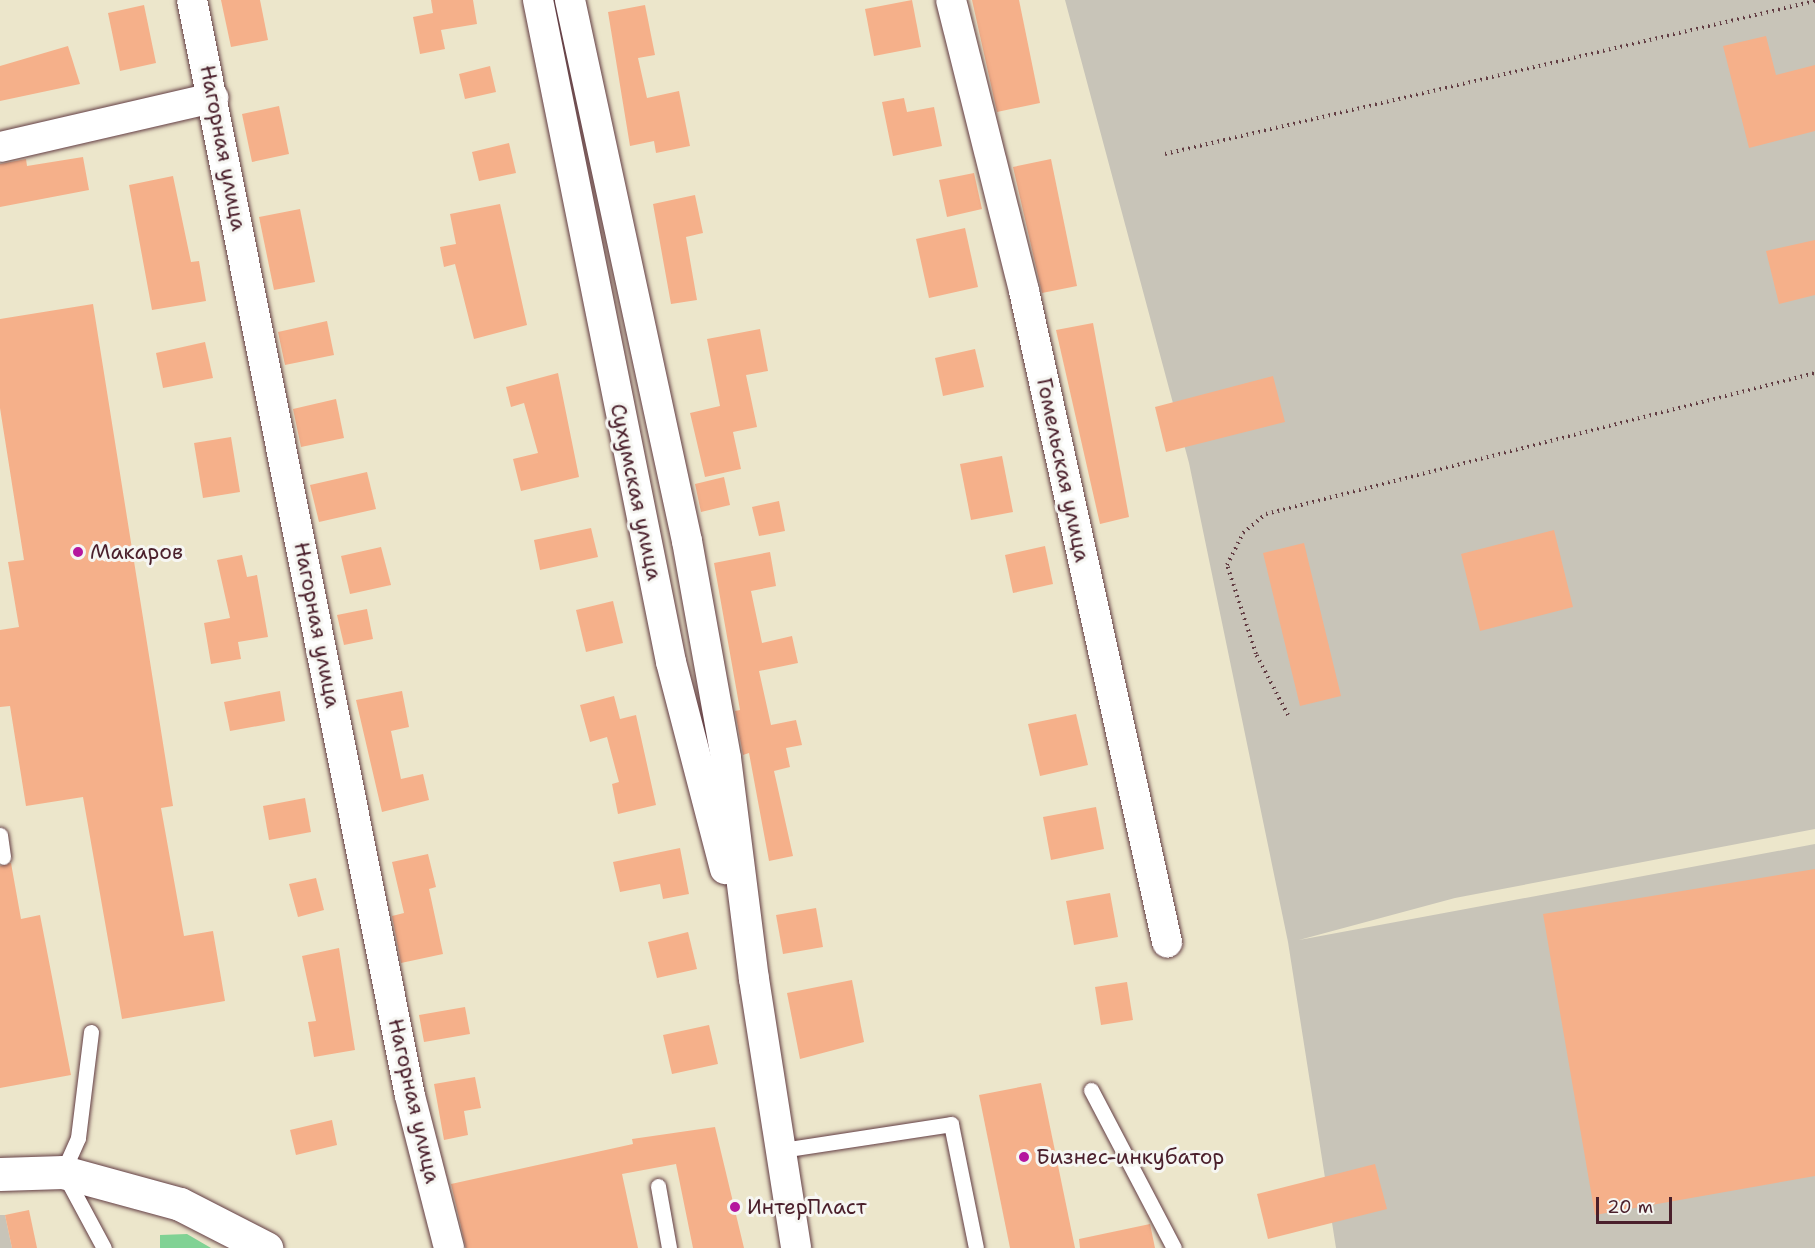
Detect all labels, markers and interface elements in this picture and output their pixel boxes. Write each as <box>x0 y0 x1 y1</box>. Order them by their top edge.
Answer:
street label: Нагорная улица <box>195 63 251 233</box>
street label: Гомельская улица <box>1031 376 1095 564</box>
street label: Сухумская улица <box>605 401 667 583</box>
place label: Макаров <box>90 539 183 565</box>
street label: Нагорная улица <box>289 540 345 710</box>
marker: Макаров <box>71 545 85 559</box>
street label: Нагорная улица <box>383 1016 445 1186</box>
place label: Бизнес-инкубатор <box>1036 1144 1224 1170</box>
marker: Бизнес-инкубатор <box>1017 1150 1031 1164</box>
scale bar <box>1599 1185 1676 1223</box>
place label: ИнтерПласт <box>747 1194 867 1220</box>
text: 20 m <box>1607 1195 1653 1219</box>
marker: ИнтерПласт <box>728 1200 742 1214</box>

